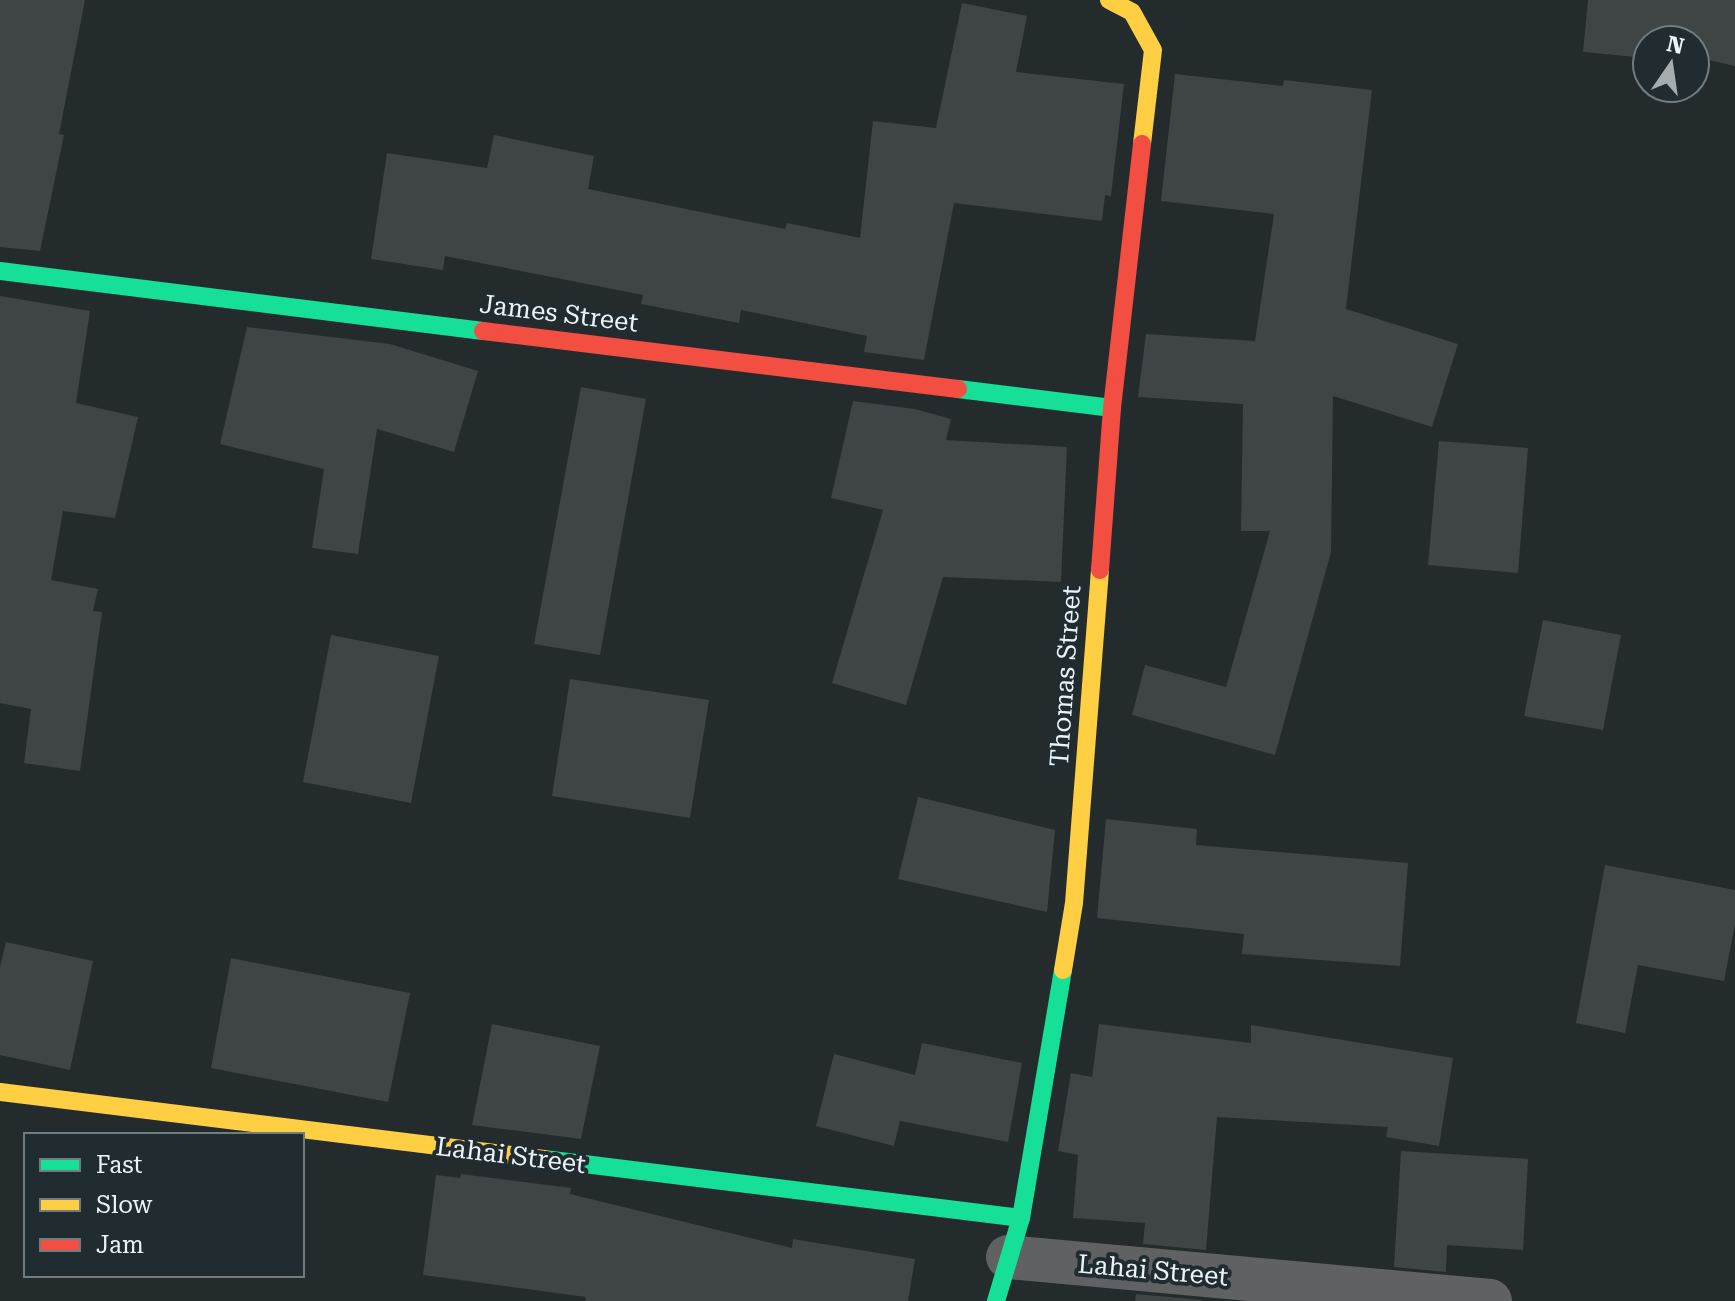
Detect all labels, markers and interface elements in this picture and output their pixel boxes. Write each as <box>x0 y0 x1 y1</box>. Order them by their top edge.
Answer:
north arrow <box>1631 24 1711 104</box>
text: N <box>1664 31 1687 59</box>
street label: James Street <box>478 288 640 338</box>
street label: Thomas Street <box>1044 584 1086 768</box>
street label: Lahai Street <box>434 1131 588 1179</box>
legend <box>24 1133 304 1277</box>
text: Fast <box>96 1151 143 1179</box>
text: Slow <box>96 1191 153 1219</box>
text: Jam <box>96 1231 144 1259</box>
street label: Lahai Street <box>1077 1248 1230 1292</box>

